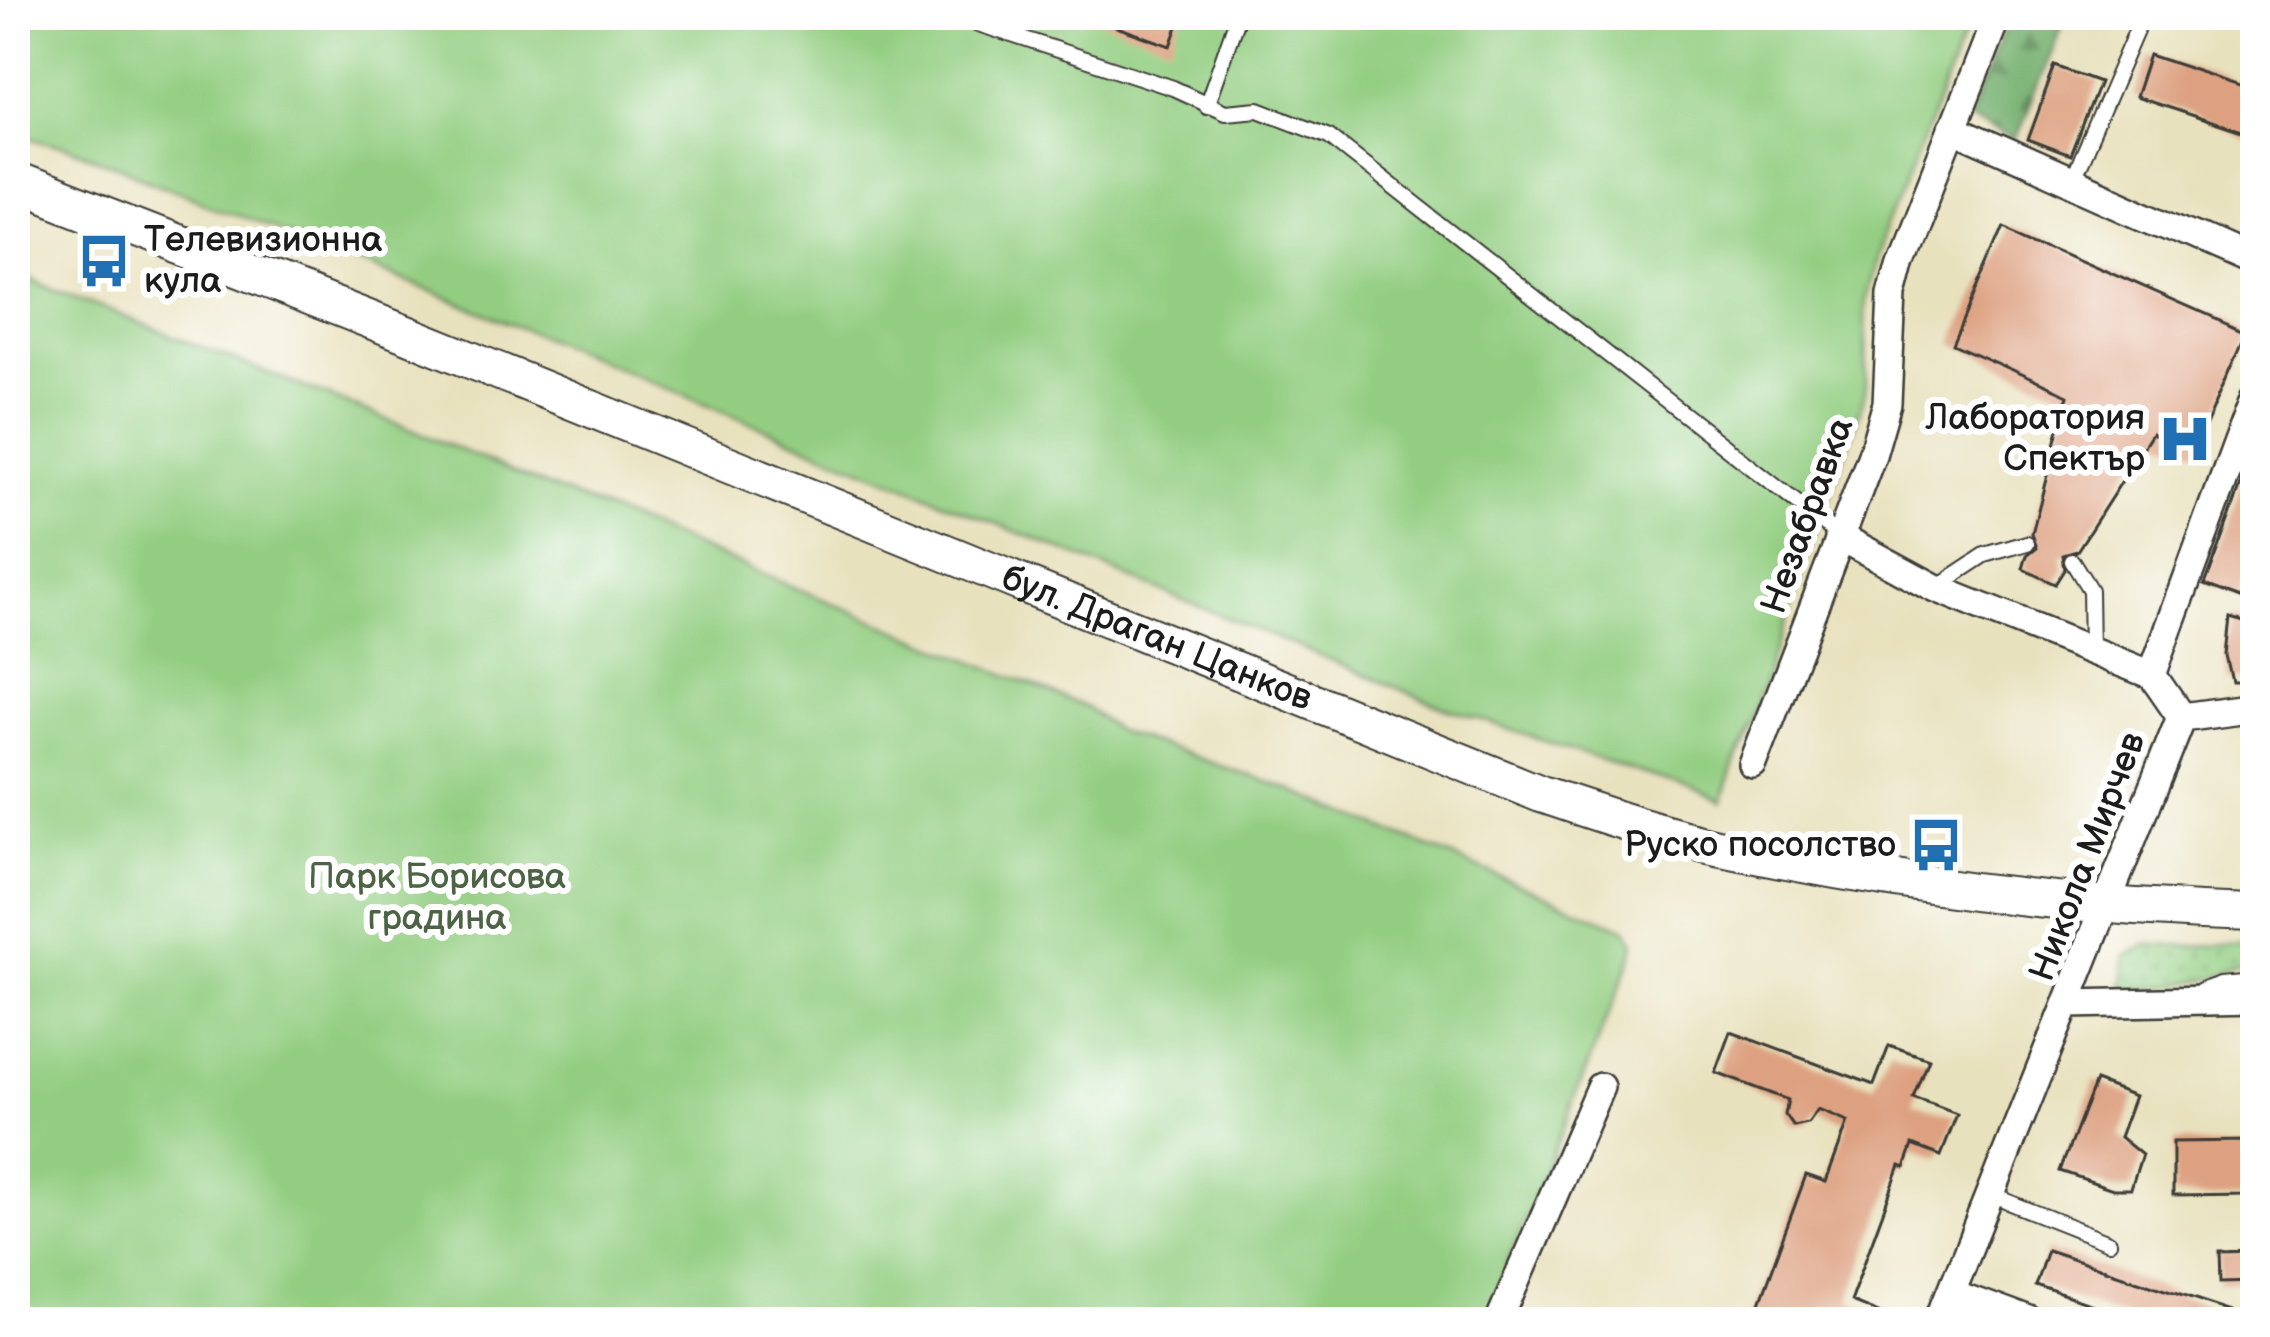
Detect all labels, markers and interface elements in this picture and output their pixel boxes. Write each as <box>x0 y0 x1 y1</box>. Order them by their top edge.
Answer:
place label: Телевизионна кула <box>144 219 383 303</box>
bus stop icon: Телевизионна кула <box>75 232 133 290</box>
place label: Лаборатория Спектър <box>1925 397 2145 481</box>
hospital icon: Лаборатория Спектър <box>2156 410 2214 468</box>
street label: Незабравка <box>1753 412 1863 620</box>
street label: бул. Драган Цанков <box>996 556 1318 720</box>
street label: Никола Мирчев <box>2021 726 2155 988</box>
bus stop icon: Руско посолство <box>1907 816 1965 874</box>
place label: Руско посолство <box>1624 824 1896 867</box>
park label: Парк Борисова градина <box>308 856 566 940</box>

